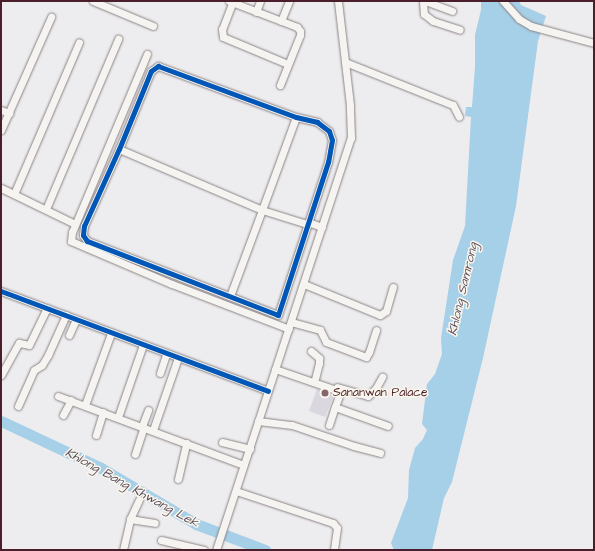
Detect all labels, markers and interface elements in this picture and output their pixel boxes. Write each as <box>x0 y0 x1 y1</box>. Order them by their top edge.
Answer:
water label: Khlong Samrong <box>445 241 481 337</box>
place label: Sananwan Palace <box>333 386 427 400</box>
marker: Sananwan Palace <box>320 388 330 398</box>
water label: Khlong Bang Khwang Lek <box>63 445 201 531</box>

